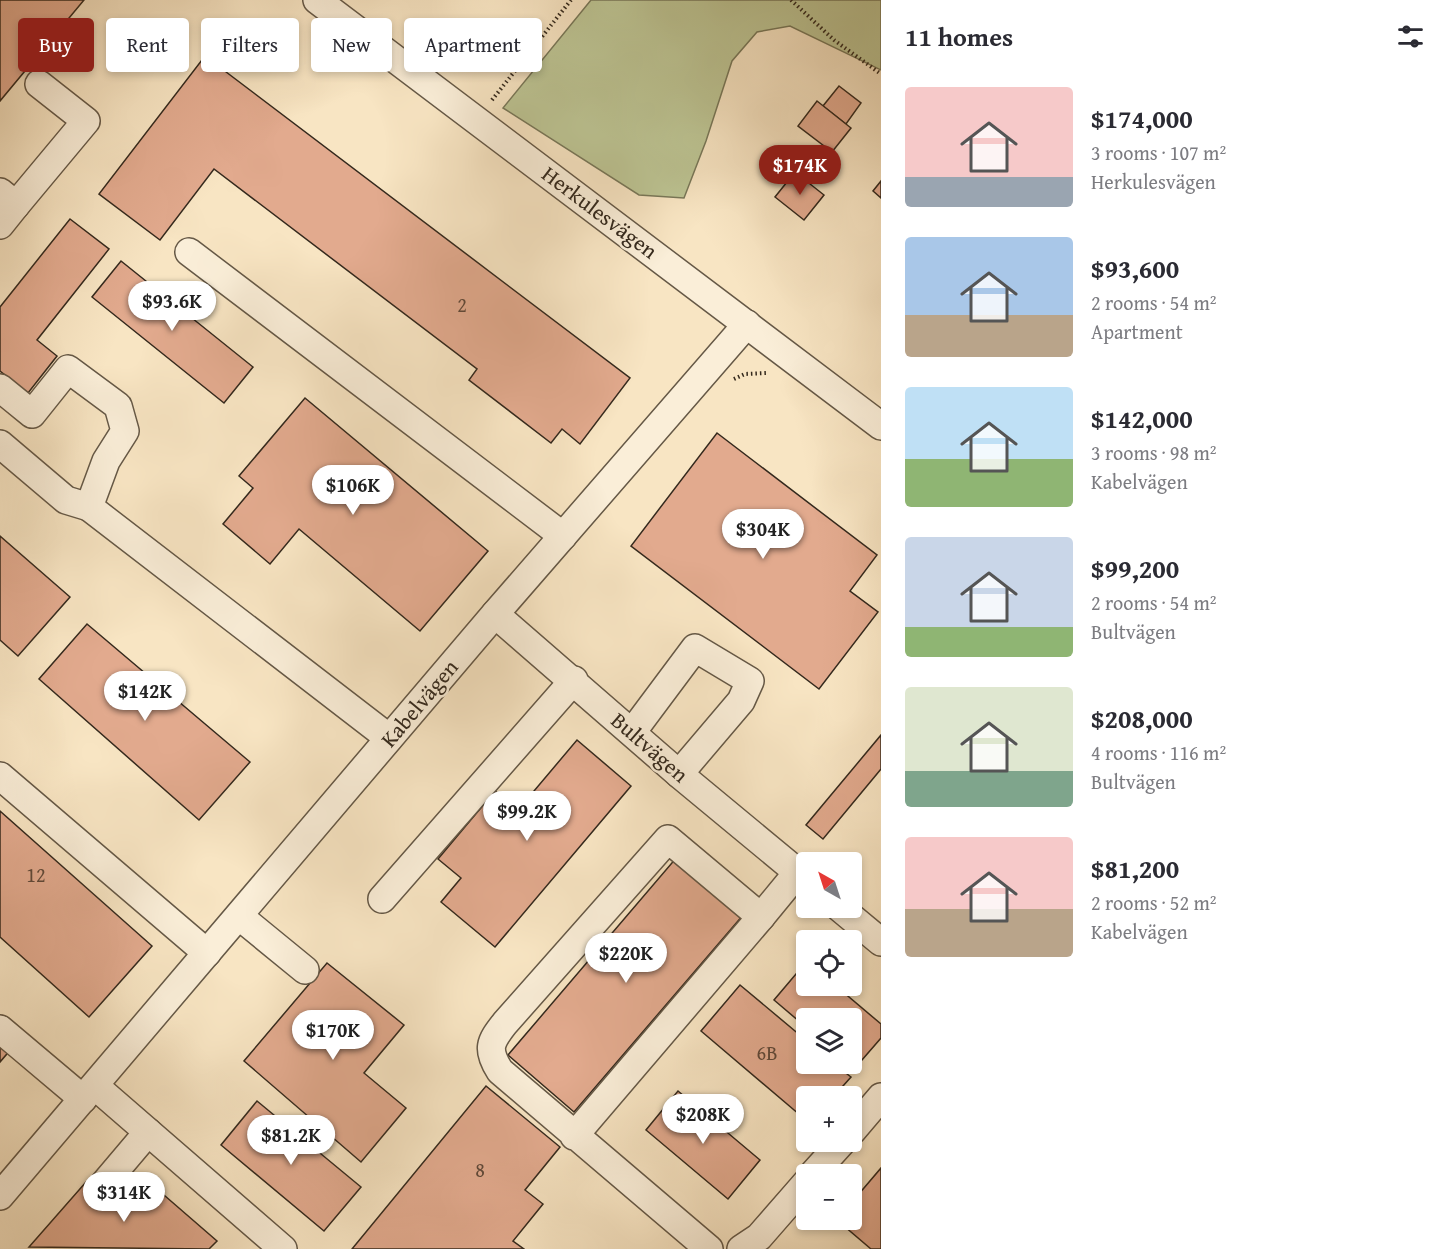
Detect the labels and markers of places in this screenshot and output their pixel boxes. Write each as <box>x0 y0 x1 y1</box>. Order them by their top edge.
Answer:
pin: $174K <box>758 145 842 196</box>
pin: $93.6K <box>123 281 221 332</box>
pin: $106K <box>311 465 395 516</box>
pin: $304K <box>721 509 805 560</box>
pin: $142K <box>103 671 187 722</box>
pin: $99.2K <box>478 791 576 842</box>
pin: $220K <box>584 933 668 984</box>
pin: $170K <box>291 1010 375 1061</box>
pin: $208K <box>661 1094 745 1145</box>
pin: $81.2K <box>242 1115 340 1166</box>
pin: $314K <box>82 1172 166 1223</box>

